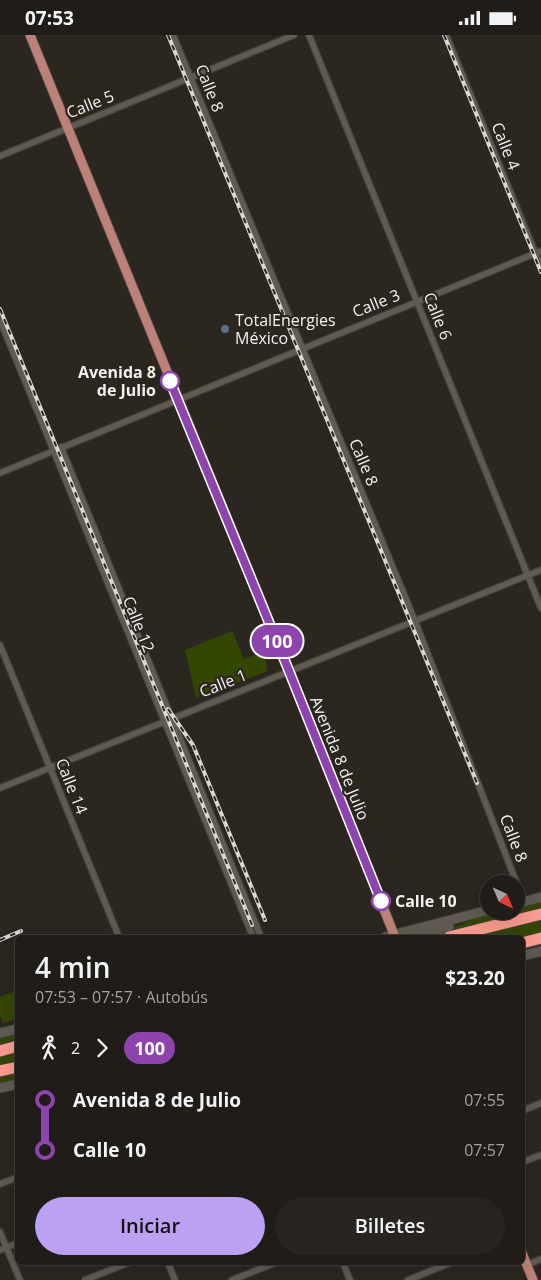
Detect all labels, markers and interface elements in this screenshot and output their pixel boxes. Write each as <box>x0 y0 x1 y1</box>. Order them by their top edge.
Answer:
text: 07:53 <box>25 5 74 31</box>
street label: Calle 8 <box>191 61 229 115</box>
street label: Calle 5 <box>63 85 117 123</box>
street label: Calle 4 <box>487 119 525 173</box>
street label: Calle 3 <box>349 284 403 322</box>
street label: Calle 6 <box>419 289 457 343</box>
place label: TotalEnergies México <box>235 309 336 349</box>
marker: TotalEnergies México <box>219 323 231 335</box>
place label: Avenida 8 de Julio <box>78 361 156 401</box>
marker: Avenida 8 de Julio <box>160 371 180 391</box>
street label: Calle 8 <box>344 435 384 489</box>
street label: Calle 12 <box>118 593 160 655</box>
line badge: 100 <box>248 625 306 657</box>
text: 100 <box>262 629 292 653</box>
street label: Calle 1 <box>196 664 250 702</box>
street label: Avenida 8 de Julio <box>305 693 375 823</box>
street label: Calle 14 <box>51 755 93 817</box>
street label: Calle 8 <box>495 811 533 865</box>
north arrow <box>480 875 525 920</box>
map controls <box>480 875 525 920</box>
place label: Calle 10 <box>395 890 457 912</box>
marker: Calle 10 <box>371 891 391 911</box>
text: 4 min <box>35 948 111 986</box>
text: $23.20 <box>445 965 505 991</box>
text: 07:53 – 07:57 · Autobús <box>35 986 208 1008</box>
icon: walk <box>35 1034 63 1062</box>
icon: forward <box>88 1034 116 1062</box>
text: 100 <box>134 1036 165 1060</box>
text: 2 <box>71 1037 80 1059</box>
text: Avenida 8 de Julio <box>73 1087 241 1113</box>
text: 07:55 <box>464 1089 505 1111</box>
text: Calle 10 <box>73 1137 146 1163</box>
text: 07:57 <box>464 1139 505 1161</box>
button: Iniciar <box>35 1197 265 1255</box>
button: Billetes <box>275 1197 505 1255</box>

